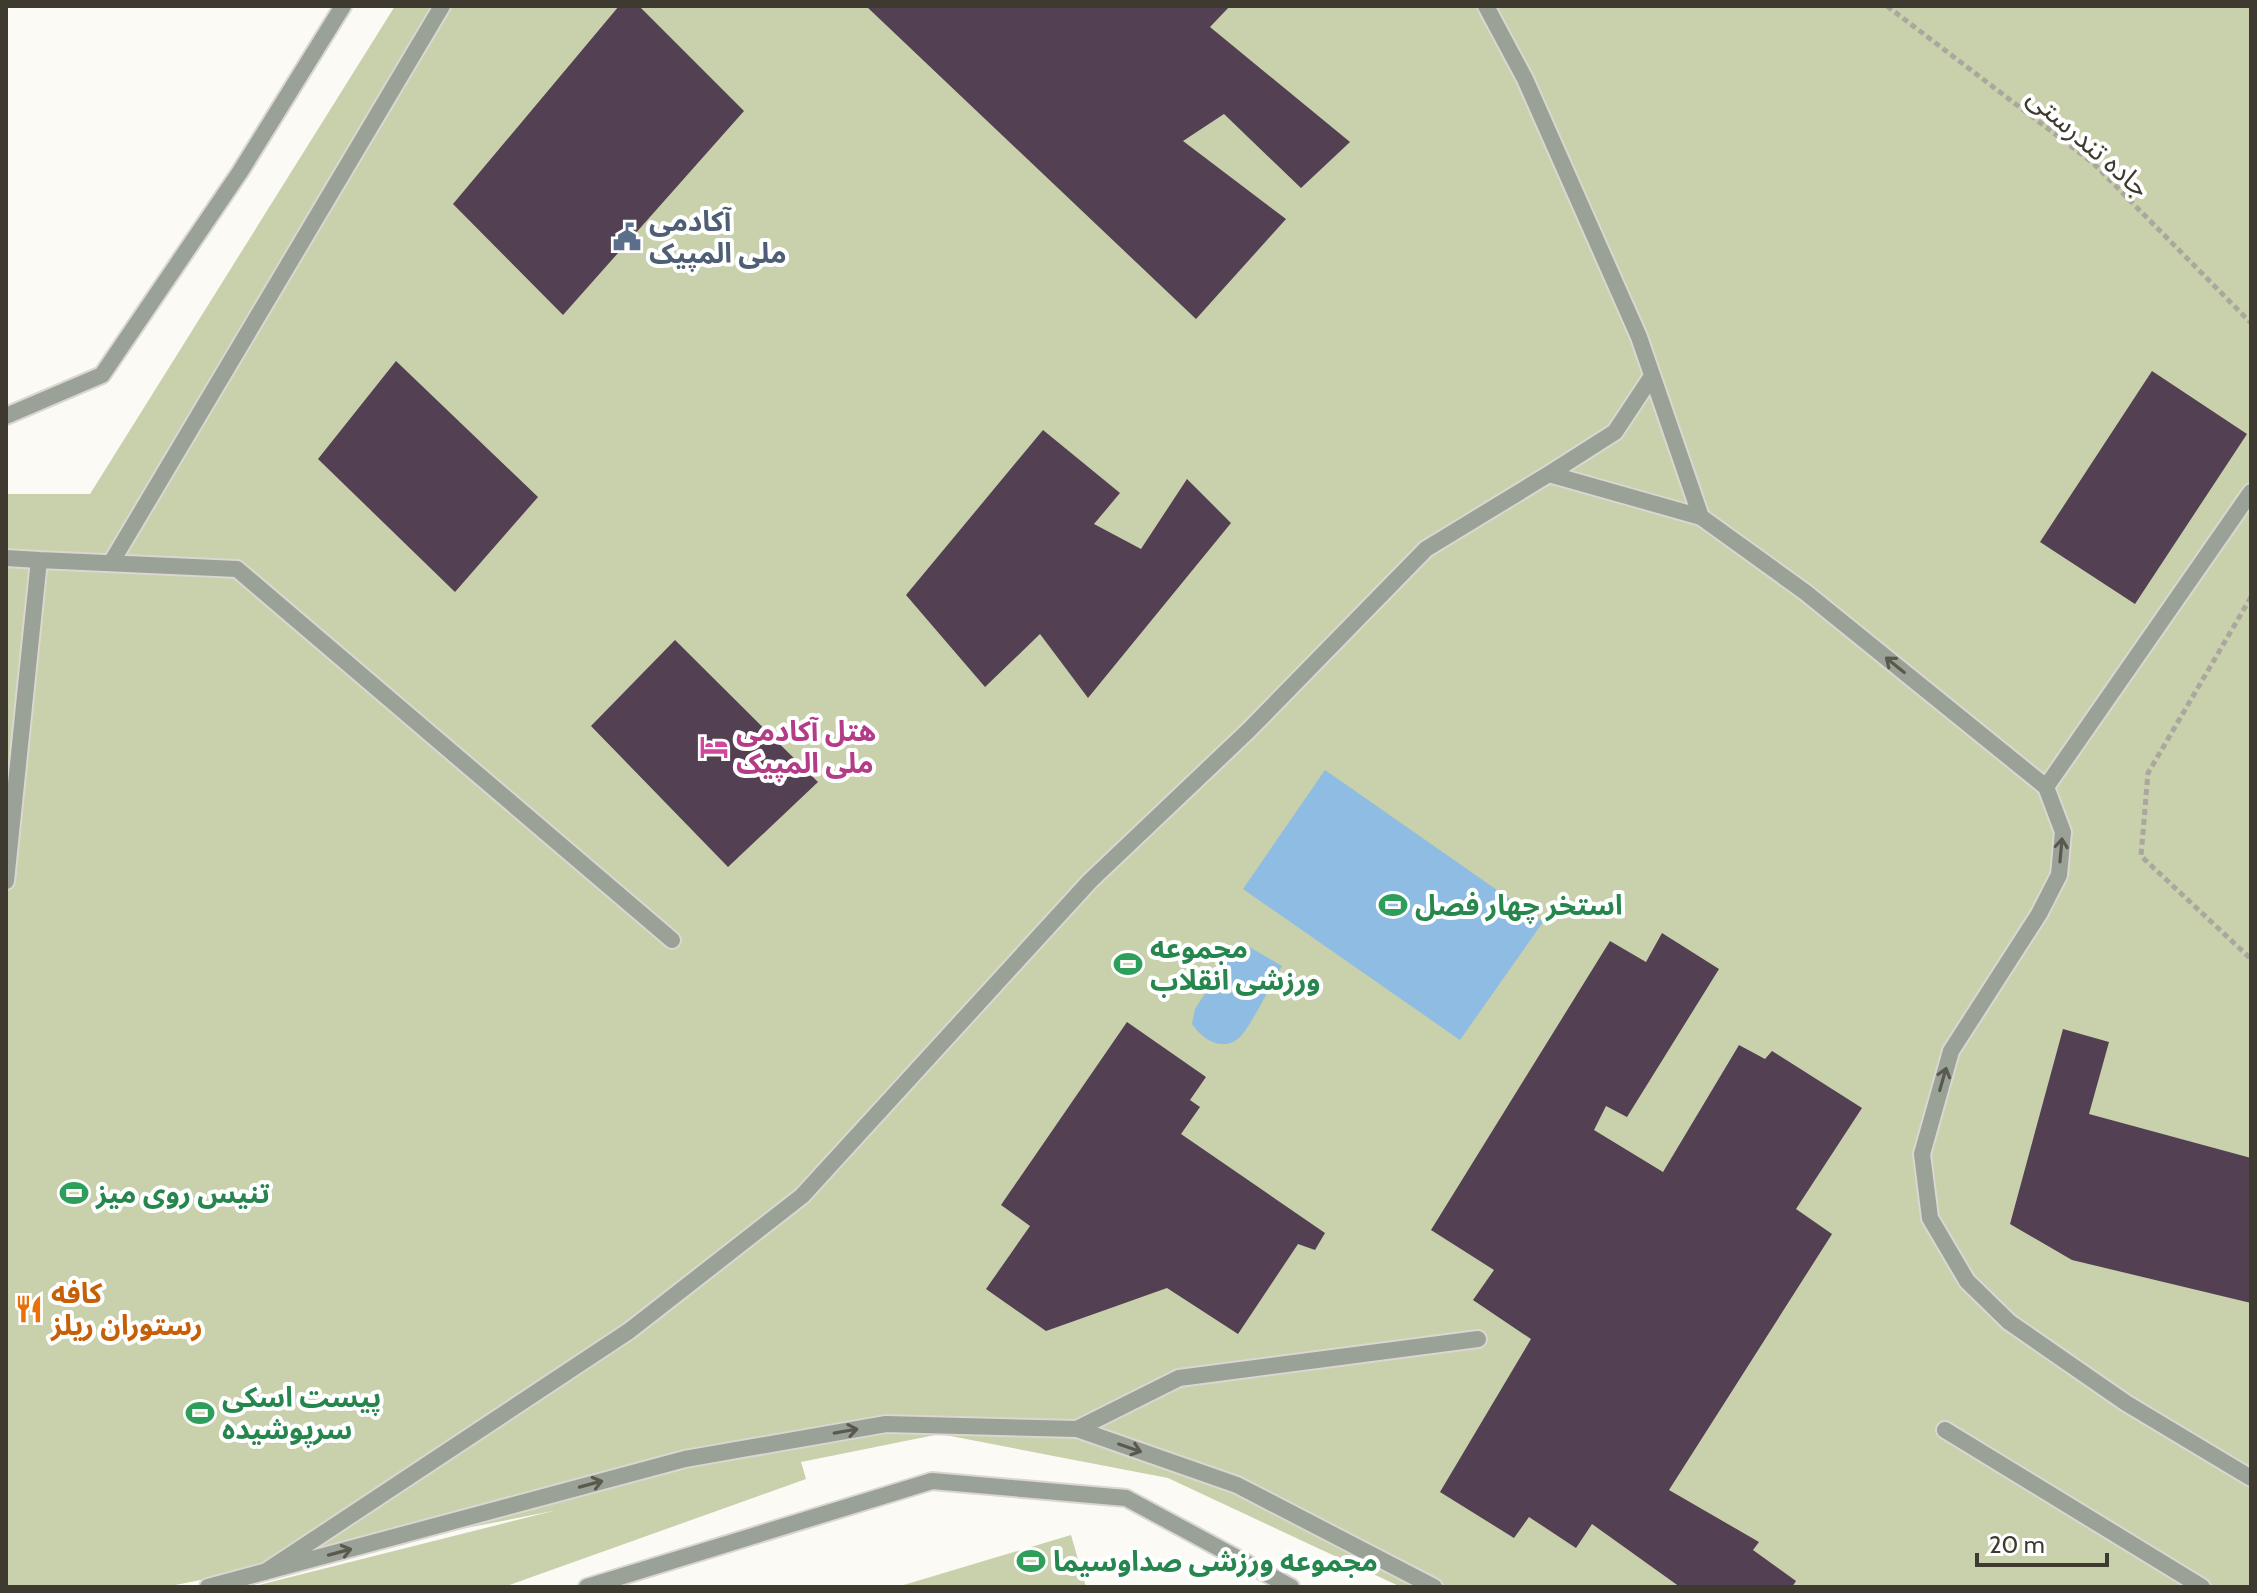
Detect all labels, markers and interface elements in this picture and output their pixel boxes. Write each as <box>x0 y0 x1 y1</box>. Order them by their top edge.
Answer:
street label: جاده تندرستی <box>2021 80 2157 204</box>
place label: آکادمی ملی المپیک <box>649 204 787 272</box>
public building icon: آکادمی ملی المپیک <box>612 222 642 252</box>
one-way arrow <box>1885 657 1906 674</box>
place label: هتل آکادمی ملی المپیک <box>736 714 876 782</box>
hotel icon: هتل آکادمی ملی المپیک <box>699 732 729 762</box>
one-way arrow <box>2054 837 2069 864</box>
place label: استخر چهار فصل <box>1415 888 1623 924</box>
sports icon: استخر چهار فصل <box>1378 890 1408 920</box>
place label: مجموعه ورزشی انقلاب <box>1150 931 1320 998</box>
sports icon: مجموعه ورزشی انقلاب <box>1113 949 1143 979</box>
one-way arrow <box>1937 1066 1952 1092</box>
place label: تنیس روی میز <box>95 1176 270 1210</box>
sports icon: تنیس روی میز <box>59 1178 89 1208</box>
place label: کافه رستوران ریلز <box>50 1276 203 1342</box>
restaurant icon: کافه رستوران ریلز <box>14 1294 44 1324</box>
place label: پیست اسکی سرپوشیده <box>222 1380 381 1448</box>
sports icon: پیست اسکی سرپوشیده <box>185 1398 215 1428</box>
one-way arrow <box>832 1422 858 1437</box>
one-way arrow <box>1117 1441 1142 1456</box>
one-way arrow <box>578 1476 604 1491</box>
scale bar <box>1977 1517 2107 1567</box>
text: 20 m <box>1989 1530 2045 1559</box>
one-way arrow <box>327 1543 353 1558</box>
place label: مجموعه ورزشی صداوسیما <box>1053 1544 1378 1578</box>
sports icon: مجموعه ورزشی صداوسیما <box>1016 1546 1046 1576</box>

